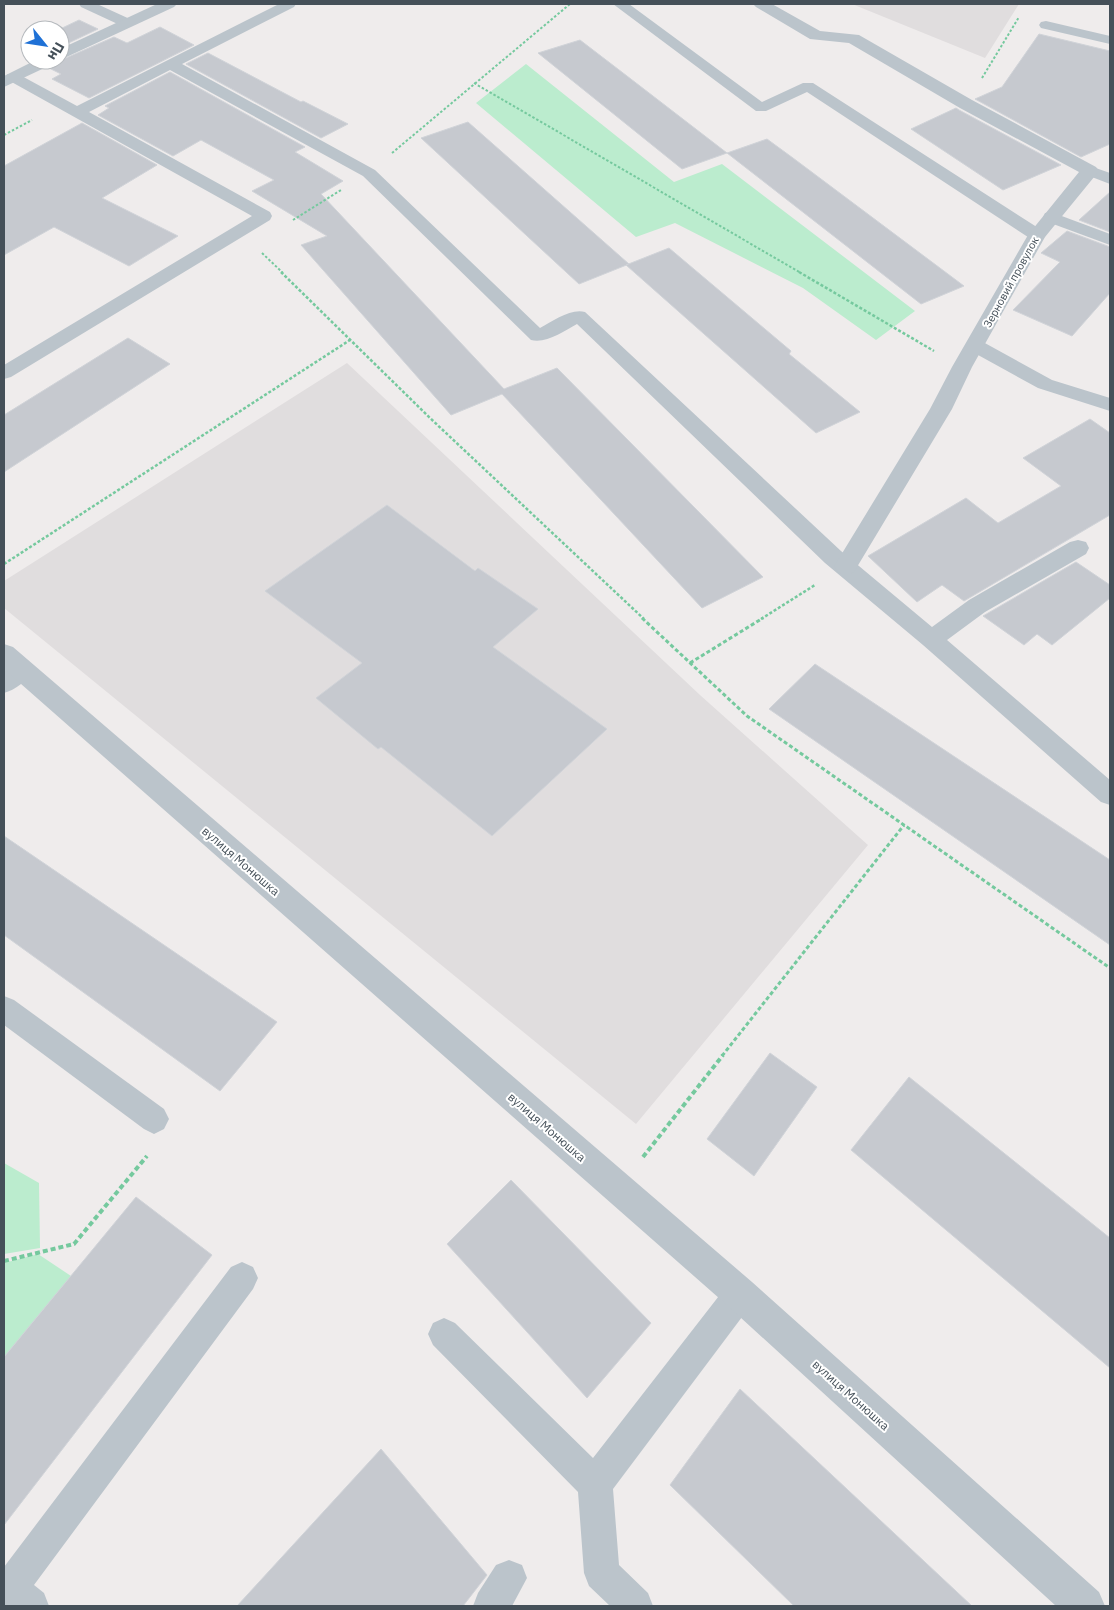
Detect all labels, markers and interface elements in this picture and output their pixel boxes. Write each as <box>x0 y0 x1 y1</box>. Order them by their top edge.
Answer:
north arrow <box>20 20 70 70</box>
text: Пн <box>44 39 69 64</box>
street label: Зерновий провулок <box>980 234 1042 330</box>
street label: вулиця Монюшка <box>199 823 283 899</box>
street label: вулиця Монюшка <box>505 1089 589 1165</box>
street label: вулиця Монюшка <box>810 1357 893 1434</box>

